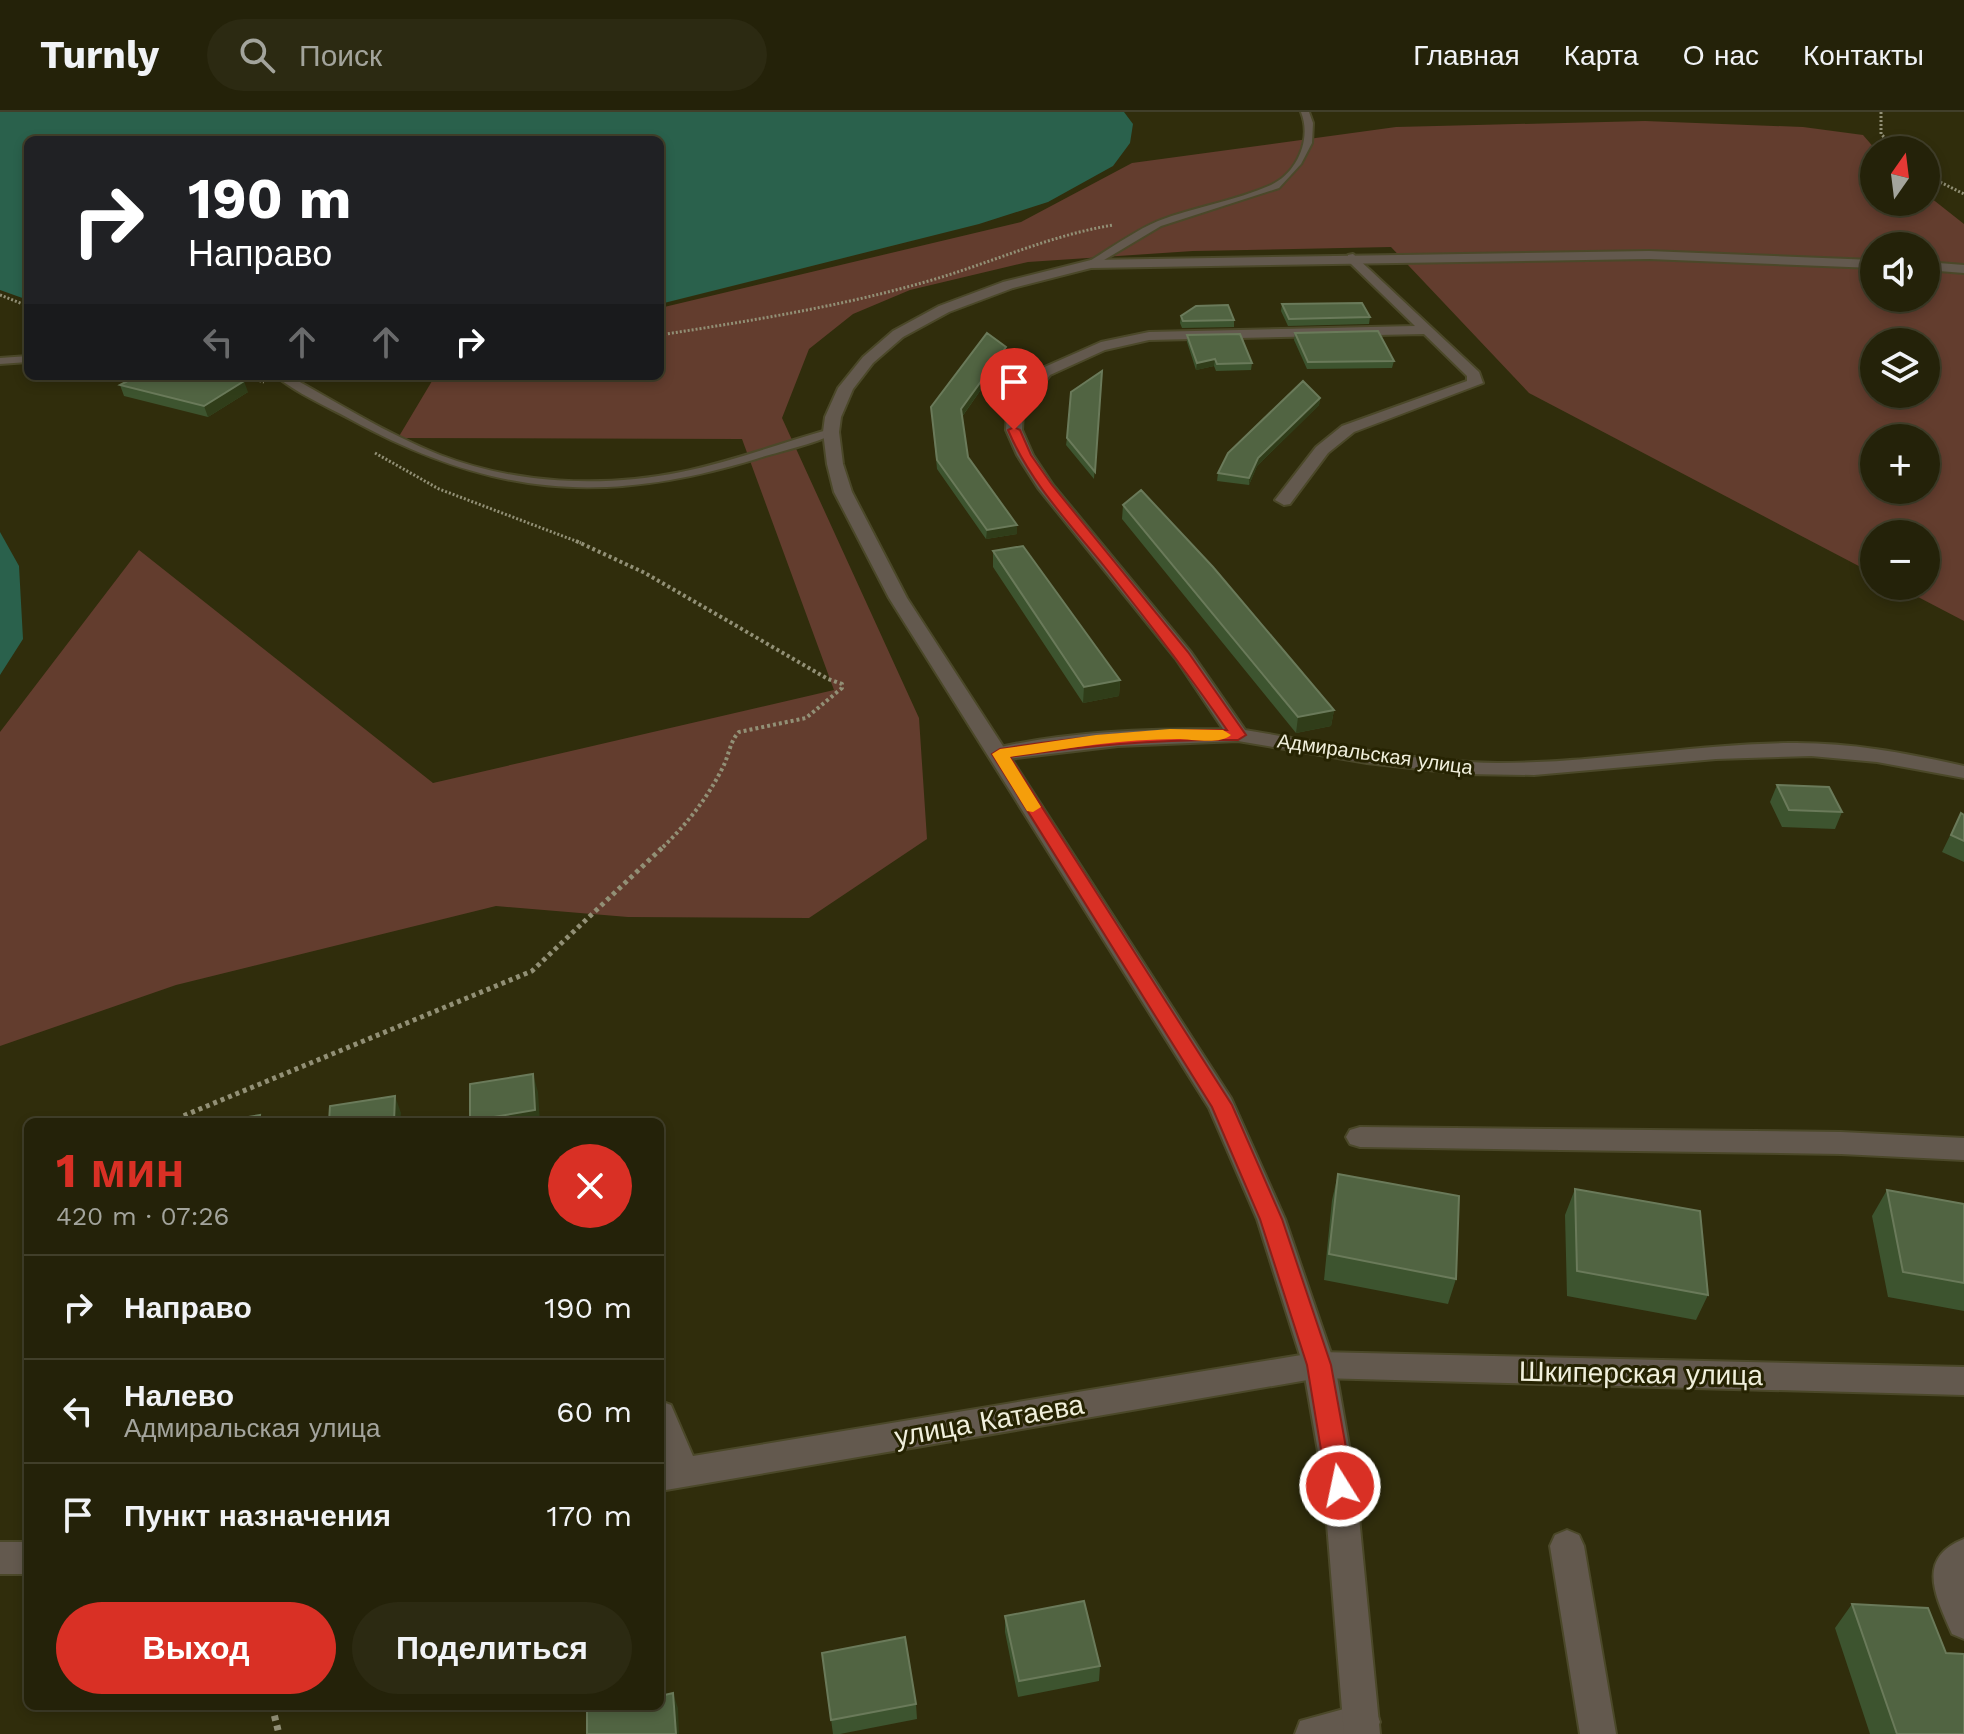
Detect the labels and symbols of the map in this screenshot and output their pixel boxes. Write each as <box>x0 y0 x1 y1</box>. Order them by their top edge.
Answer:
north arrow <box>1860 136 1940 216</box>
pin <box>980 348 1048 430</box>
street label: Адмиральская улица <box>1276 728 1475 780</box>
street label: Шкиперская улица <box>1519 1355 1764 1392</box>
street label: улица Катаева <box>892 1388 1087 1453</box>
position arrow <box>1298 1444 1382 1528</box>

